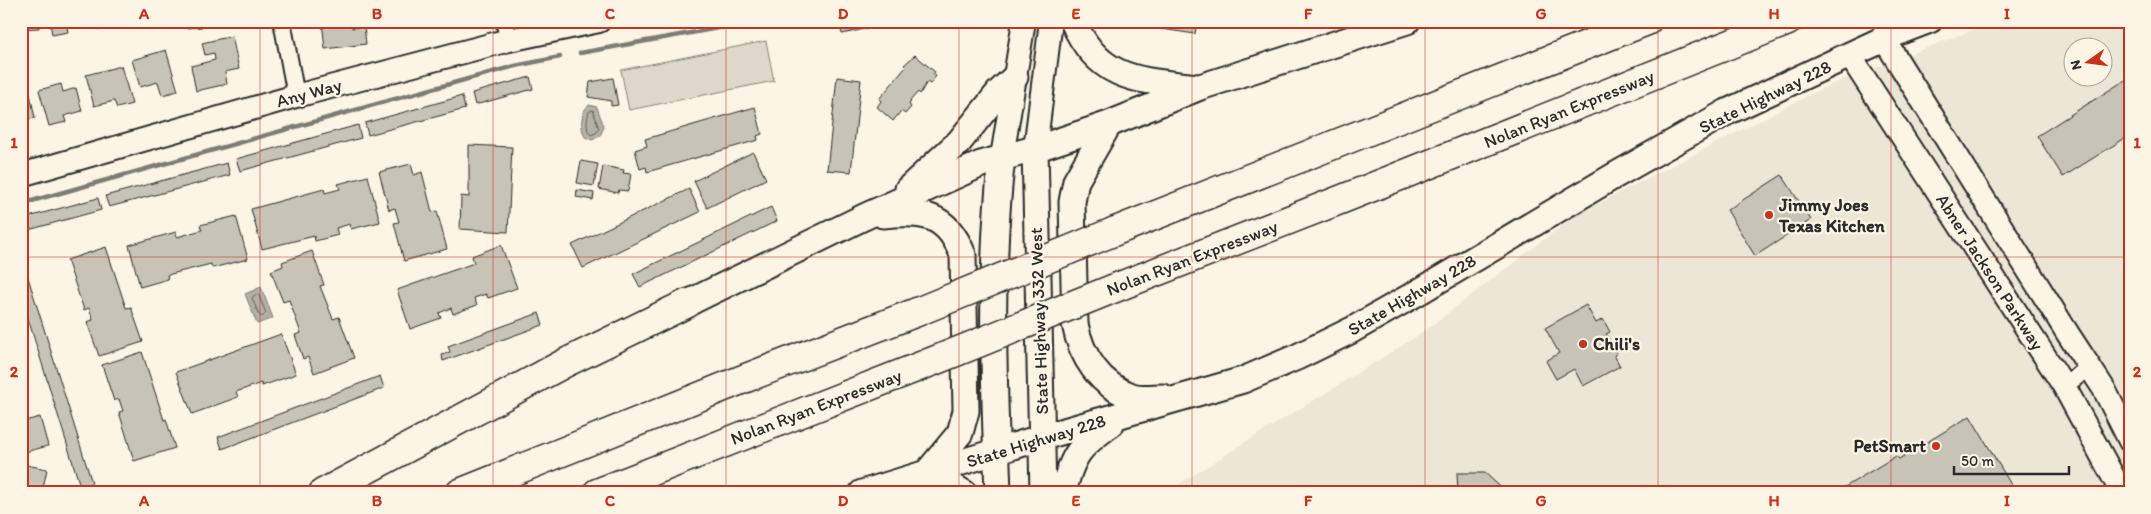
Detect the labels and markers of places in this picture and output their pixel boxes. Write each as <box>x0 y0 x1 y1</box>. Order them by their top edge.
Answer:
place label: Jimmy Joes Texas Kitchen <box>1778 194 1886 237</box>
marker: Jimmy Joes Texas Kitchen <box>1763 209 1775 221</box>
place label: Chili's <box>1593 333 1640 355</box>
marker: Chili's <box>1577 338 1589 350</box>
place label: PetSmart <box>1854 435 1926 457</box>
marker: PetSmart <box>1930 440 1942 452</box>

